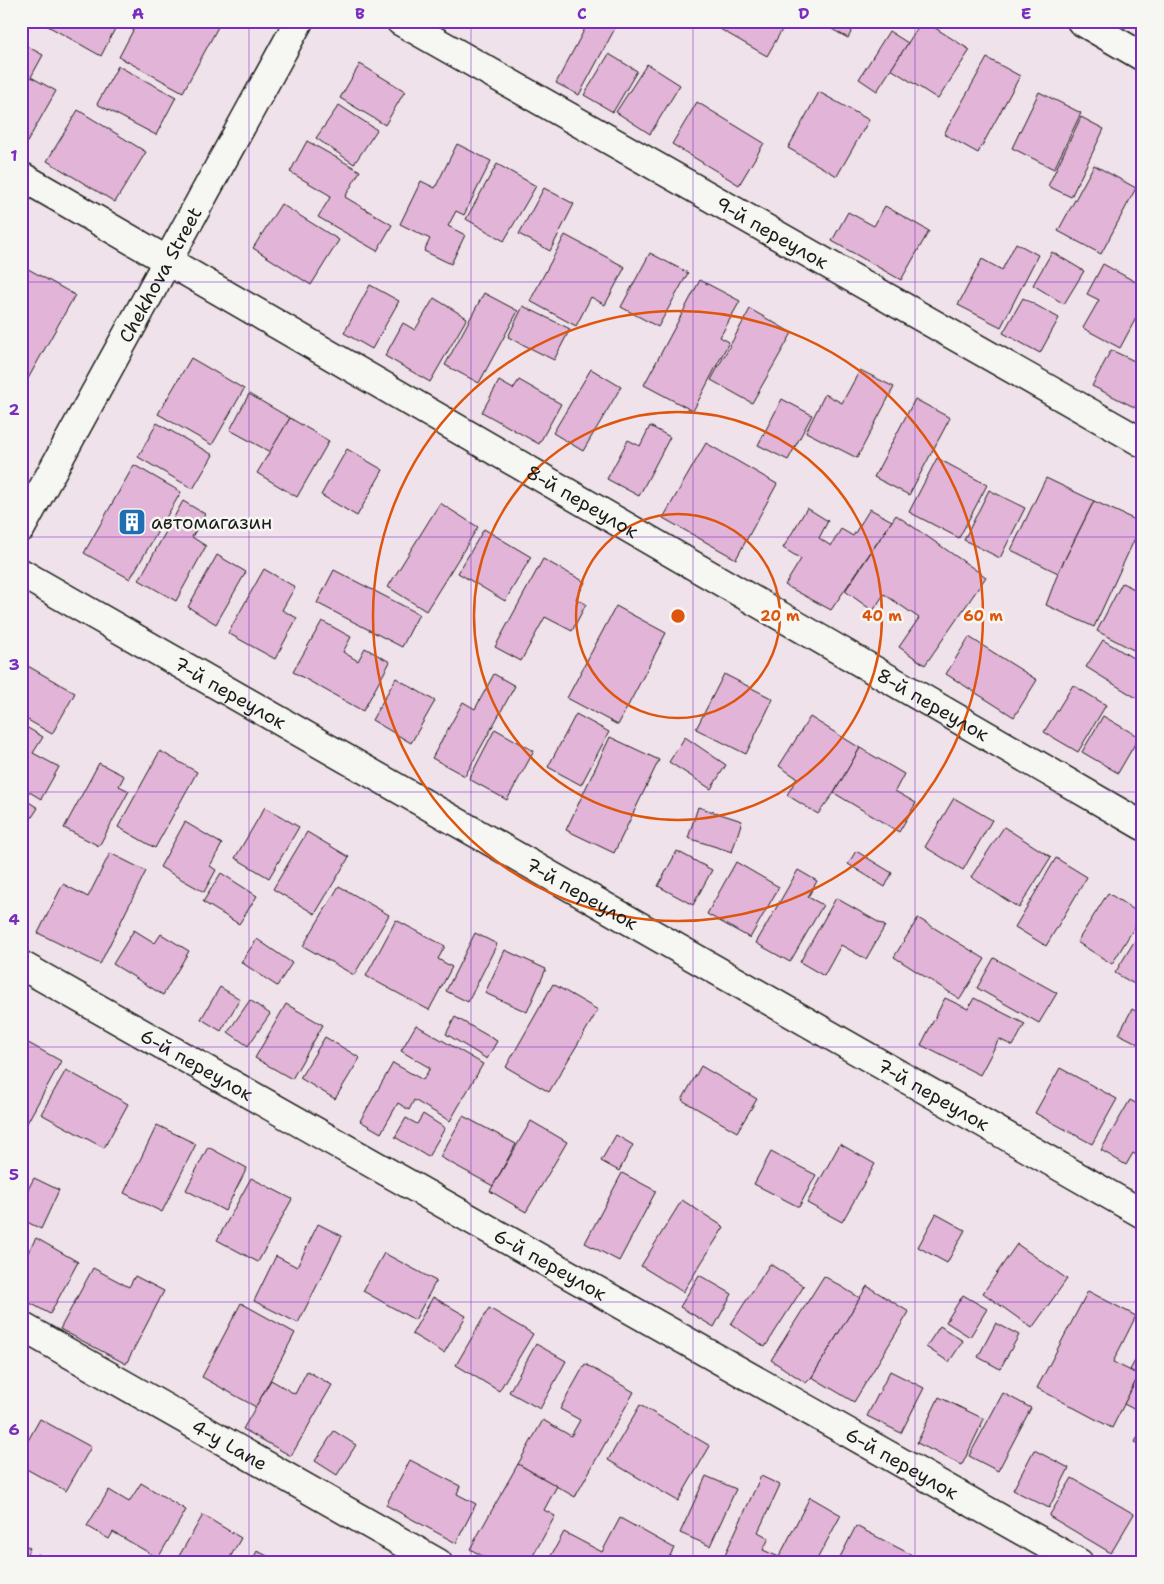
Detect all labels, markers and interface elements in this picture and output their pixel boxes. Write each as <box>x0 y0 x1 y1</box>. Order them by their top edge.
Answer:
text: A <box>132 3 144 24</box>
text: B <box>355 3 365 24</box>
text: C <box>577 3 587 24</box>
text: D <box>798 3 810 24</box>
text: E <box>1021 3 1031 24</box>
text: 1 <box>10 145 18 166</box>
street label: 9-й переулок <box>712 191 833 274</box>
street label: Chekhova Street <box>113 202 207 347</box>
text: 2 <box>8 399 20 420</box>
street label: 8-й переулок <box>522 459 643 544</box>
building icon: автомагазин <box>117 507 147 537</box>
place label: автомагазин <box>151 510 272 535</box>
text: 20 m <box>760 606 800 626</box>
text: 40 m <box>862 606 902 626</box>
text: 60 m <box>963 606 1003 626</box>
centre of rings <box>669 607 687 625</box>
street label: 7-й переулок <box>170 651 291 734</box>
text: 3 <box>8 654 20 675</box>
street label: 8-й переулок <box>873 662 993 747</box>
street label: 7-й переулок <box>521 852 642 935</box>
text: 4 <box>8 909 20 930</box>
street label: 6-й переулок <box>136 1023 258 1106</box>
street label: 7-й переулок <box>873 1053 994 1136</box>
text: 5 <box>9 1164 19 1185</box>
street label: 6-й переулок <box>490 1222 611 1306</box>
street label: 4-y Lane <box>187 1413 272 1476</box>
text: 6 <box>8 1419 20 1440</box>
street label: 6-й переулок <box>841 1421 963 1505</box>

